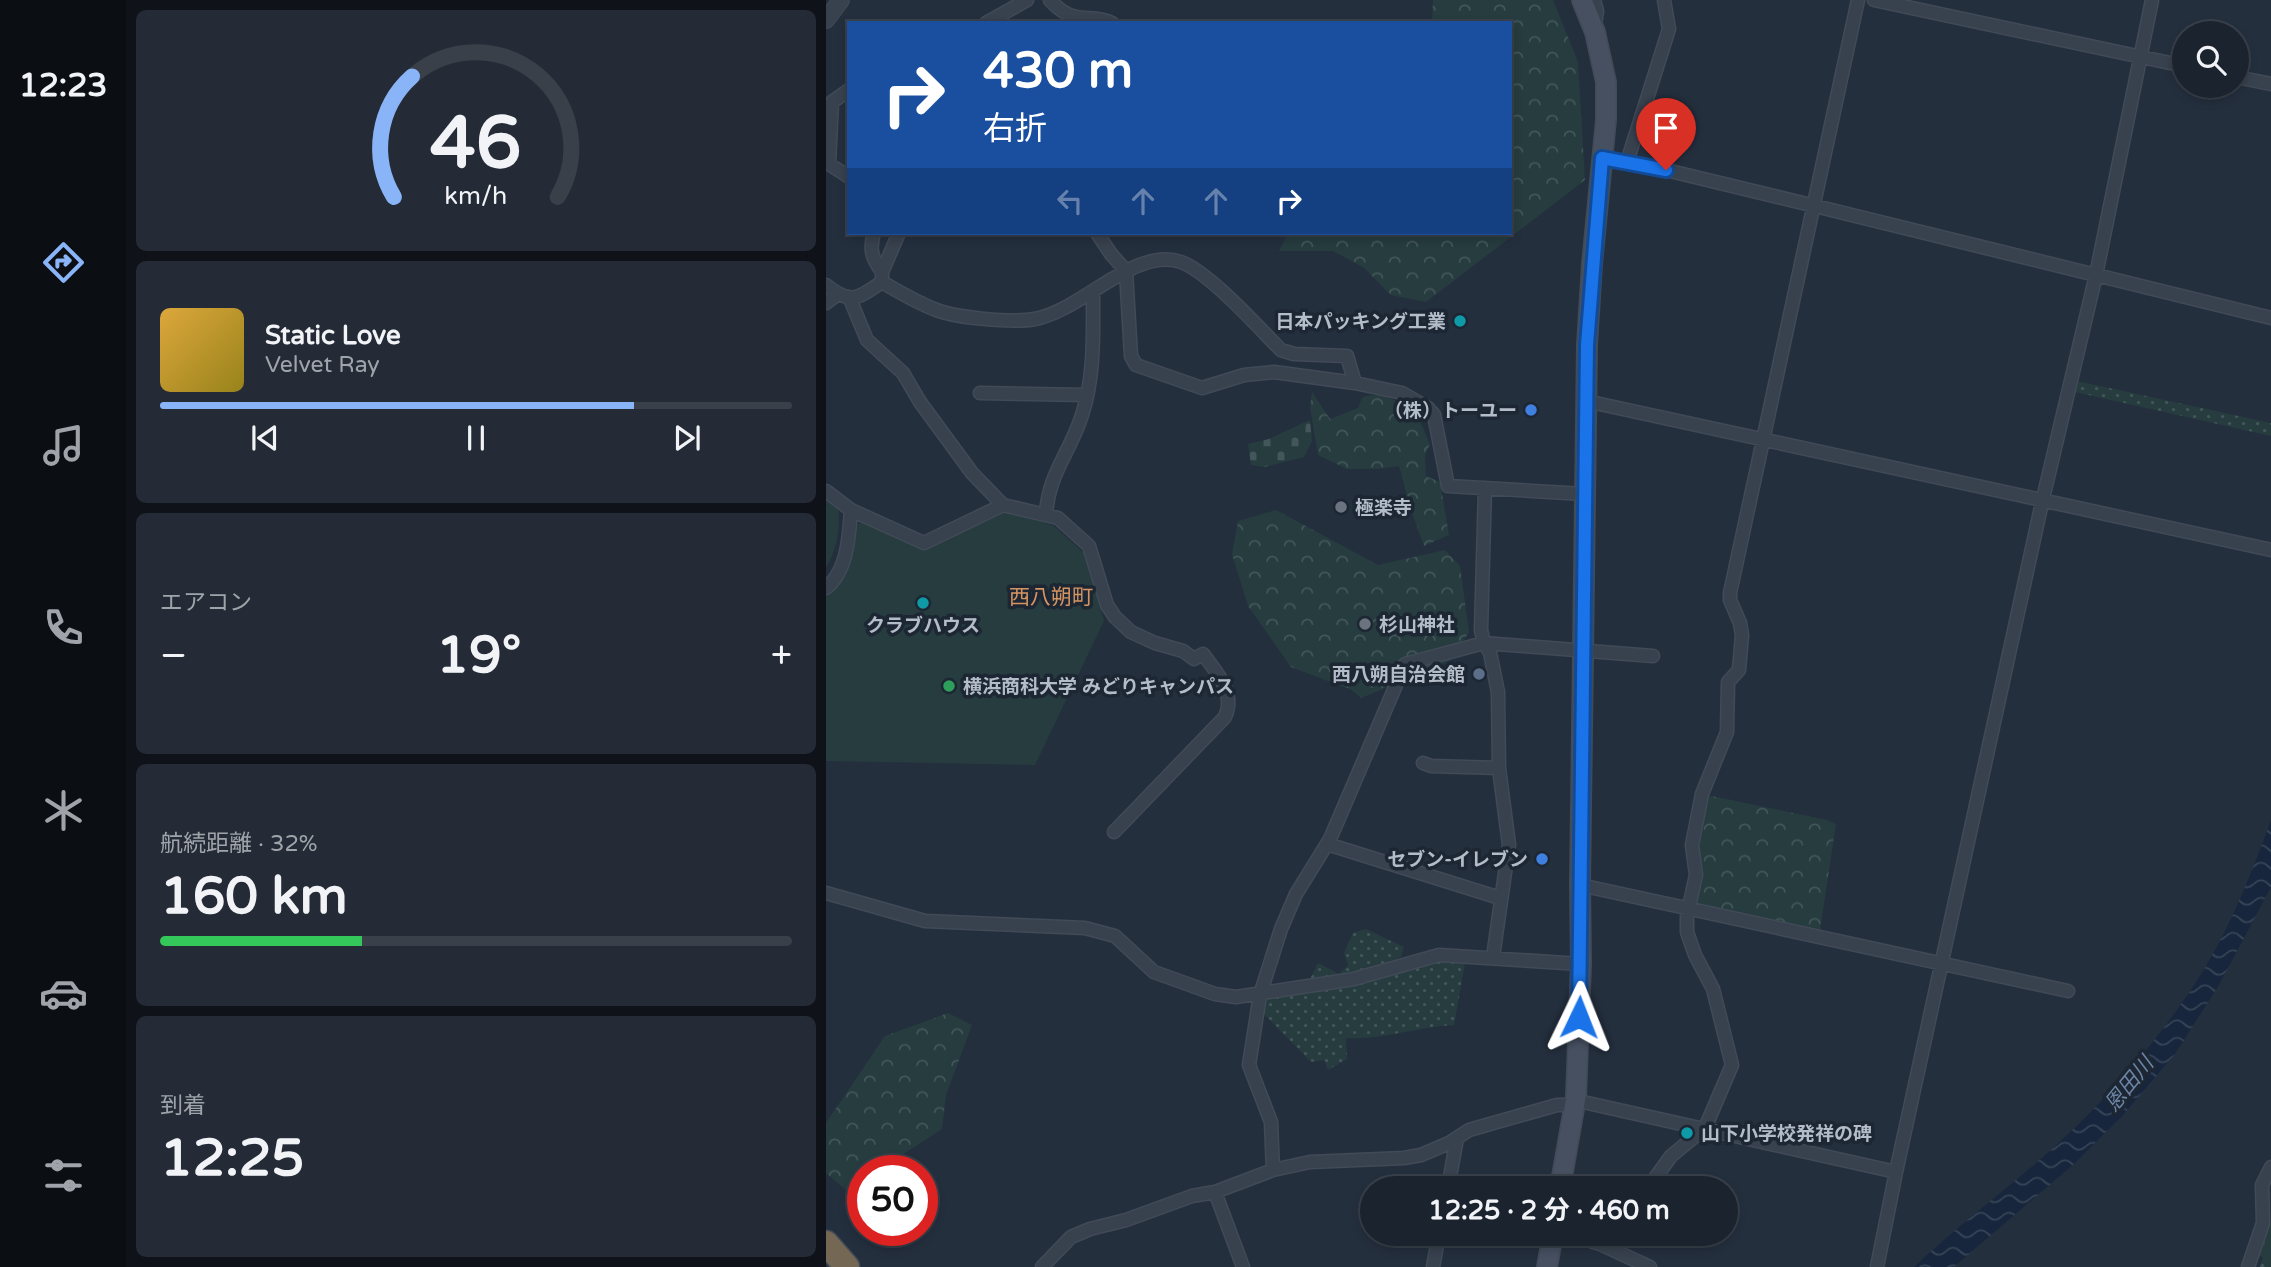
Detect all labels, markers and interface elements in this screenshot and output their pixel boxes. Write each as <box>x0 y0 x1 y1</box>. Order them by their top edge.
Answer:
map controls <box>2172 21 2249 98</box>
button: search <box>2172 21 2249 98</box>
text: 430 m <box>983 42 1133 101</box>
icon: right <box>868 49 959 140</box>
text: 12:23 <box>19 67 107 105</box>
pin <box>1636 98 1696 170</box>
text: 46 <box>430 100 522 188</box>
icon: arrive <box>1647 109 1685 147</box>
text: 右折 <box>983 110 1047 148</box>
text: km/h <box>445 181 507 211</box>
icon: left <box>1051 182 1089 220</box>
icon: ahead <box>1124 182 1162 220</box>
icon: ahead <box>1197 182 1235 220</box>
icon: right <box>1270 182 1308 220</box>
icon: directions <box>39 238 88 287</box>
place label: 日本パッキング工業 <box>1276 311 1446 333</box>
marker: 日本パッキング工業 <box>1452 313 1468 329</box>
text: Static Love <box>265 320 401 351</box>
text: Velvet Ray <box>265 351 380 379</box>
place label: （株）トーユー <box>1384 400 1517 422</box>
marker: （株）トーユー <box>1523 402 1539 418</box>
icon: previous <box>246 419 284 457</box>
icon: pause <box>457 419 495 457</box>
icon: next <box>668 419 706 457</box>
icon: music <box>39 421 88 470</box>
place label: 極楽寺 <box>1355 497 1412 519</box>
marker: 極楽寺 <box>1333 499 1349 515</box>
district label: 西八朔町 <box>1009 585 1093 610</box>
text: エアコン <box>160 589 252 617</box>
marker: クラブハウス <box>915 595 931 611</box>
icon: phone <box>39 603 88 652</box>
place label: 杉山神社 <box>1379 614 1455 636</box>
place label: クラブハウス <box>866 615 980 637</box>
marker: 杉山神社 <box>1357 616 1373 632</box>
text: 19° <box>436 624 521 687</box>
text: − <box>160 633 187 679</box>
text: + <box>771 633 792 679</box>
place label: 西八朔自治会館 <box>1332 664 1465 686</box>
marker: 西八朔自治会館 <box>1471 666 1487 682</box>
place label: 横浜商科大学 みどりキャンパス <box>963 676 1234 698</box>
marker: 横浜商科大学 みどりキャンパス <box>941 678 957 694</box>
icon: climate <box>39 786 88 835</box>
text: 航続距離 · 32% <box>160 830 318 858</box>
place label: セブン-イレブン <box>1387 849 1528 871</box>
marker: セブン-イレブン <box>1534 851 1550 867</box>
text: 160 km <box>160 865 348 928</box>
icon: car <box>39 969 88 1018</box>
position arrow <box>1542 980 1616 1054</box>
water label: 恩田川 <box>2100 1050 2160 1117</box>
text: 到着 <box>160 1092 206 1120</box>
place label: 山下小学校発祥の碑 <box>1701 1123 1872 1145</box>
marker: 山下小学校発祥の碑 <box>1679 1125 1695 1141</box>
text: 12:25 <box>160 1127 304 1190</box>
icon: filters <box>39 1151 88 1200</box>
speed limit sign: 50 <box>847 1155 938 1246</box>
text: 12:25 · 2 分 · 460 m <box>1428 1195 1670 1226</box>

